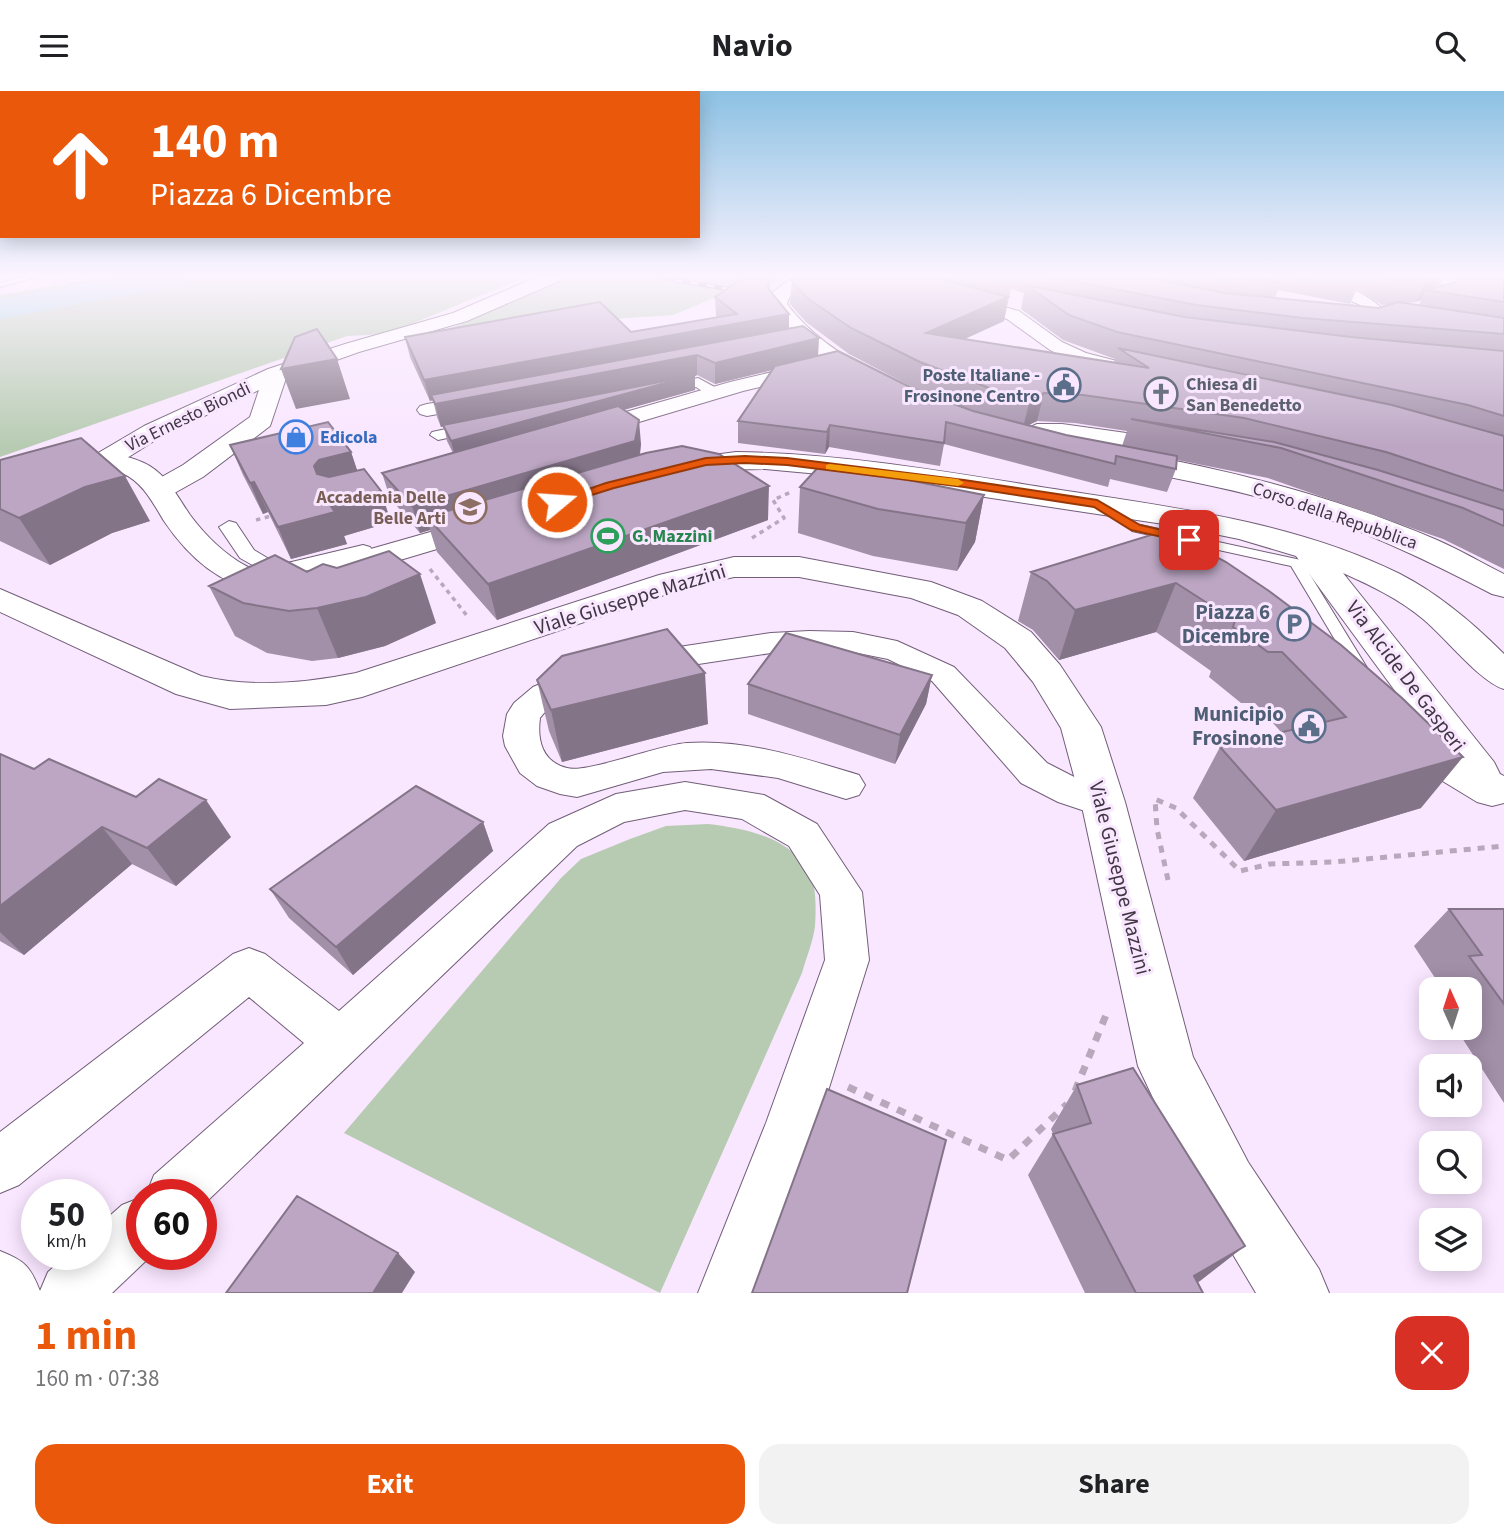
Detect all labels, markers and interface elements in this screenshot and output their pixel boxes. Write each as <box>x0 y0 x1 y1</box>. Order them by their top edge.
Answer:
text: Navio <box>711 23 793 69</box>
icon: menu <box>35 27 73 65</box>
icon: search <box>1431 27 1469 65</box>
text: 140 m <box>150 107 279 177</box>
icon: ahead <box>35 119 126 210</box>
text: Piazza 6 Dicembre <box>150 172 392 218</box>
place label: Poste Italiane - Frosinone Centro <box>904 363 1040 409</box>
public building icon: Poste Italiane - Frosinone Centro <box>1045 366 1083 404</box>
place label: Chiesa di San Benedetto <box>1186 372 1302 418</box>
church icon: Chiesa di San Benedetto <box>1142 375 1180 413</box>
street label: Via Ernesto Biondi <box>121 376 255 458</box>
shop icon: Edicola <box>277 418 315 456</box>
place label: Edicola <box>320 425 378 450</box>
position arrow <box>520 465 594 539</box>
street label: Corso della Repubblica <box>1249 476 1421 556</box>
place label: Accademia Delle Belle Arti <box>316 485 446 531</box>
school or university icon: Accademia Delle Belle Arti <box>451 488 489 526</box>
pin <box>1159 510 1219 570</box>
sports icon: G. Mazzini <box>589 517 627 555</box>
icon: arrive <box>1170 521 1208 559</box>
place label: G. Mazzini <box>632 524 712 549</box>
street label: Viale Giuseppe Mazzini <box>531 556 729 642</box>
street label: Via Alcide De Gasperi <box>1339 594 1473 758</box>
place label: Piazza 6 Dicembre <box>1182 597 1270 651</box>
parking icon: Piazza 6 Dicembre <box>1275 605 1313 643</box>
place label: Municipio Frosinone <box>1192 699 1284 753</box>
public building icon: Municipio Frosinone <box>1290 707 1328 745</box>
street label: Viale Giuseppe Mazzini <box>1081 778 1159 978</box>
north arrow <box>1419 977 1482 1039</box>
map controls <box>1419 977 1482 1271</box>
button: sound <box>1419 1054 1482 1117</box>
button: search <box>1419 1131 1482 1194</box>
speed limit sign: 60 <box>126 1179 217 1270</box>
text: 50 <box>48 1190 85 1240</box>
button: layers <box>1419 1208 1482 1271</box>
text: km/h <box>47 1229 86 1254</box>
text: 1 min <box>35 1306 137 1366</box>
button: close <box>1395 1316 1469 1390</box>
text: 160 m · 07:38 <box>35 1362 159 1395</box>
button: Exit <box>35 1444 745 1524</box>
button: Share <box>759 1444 1469 1524</box>

